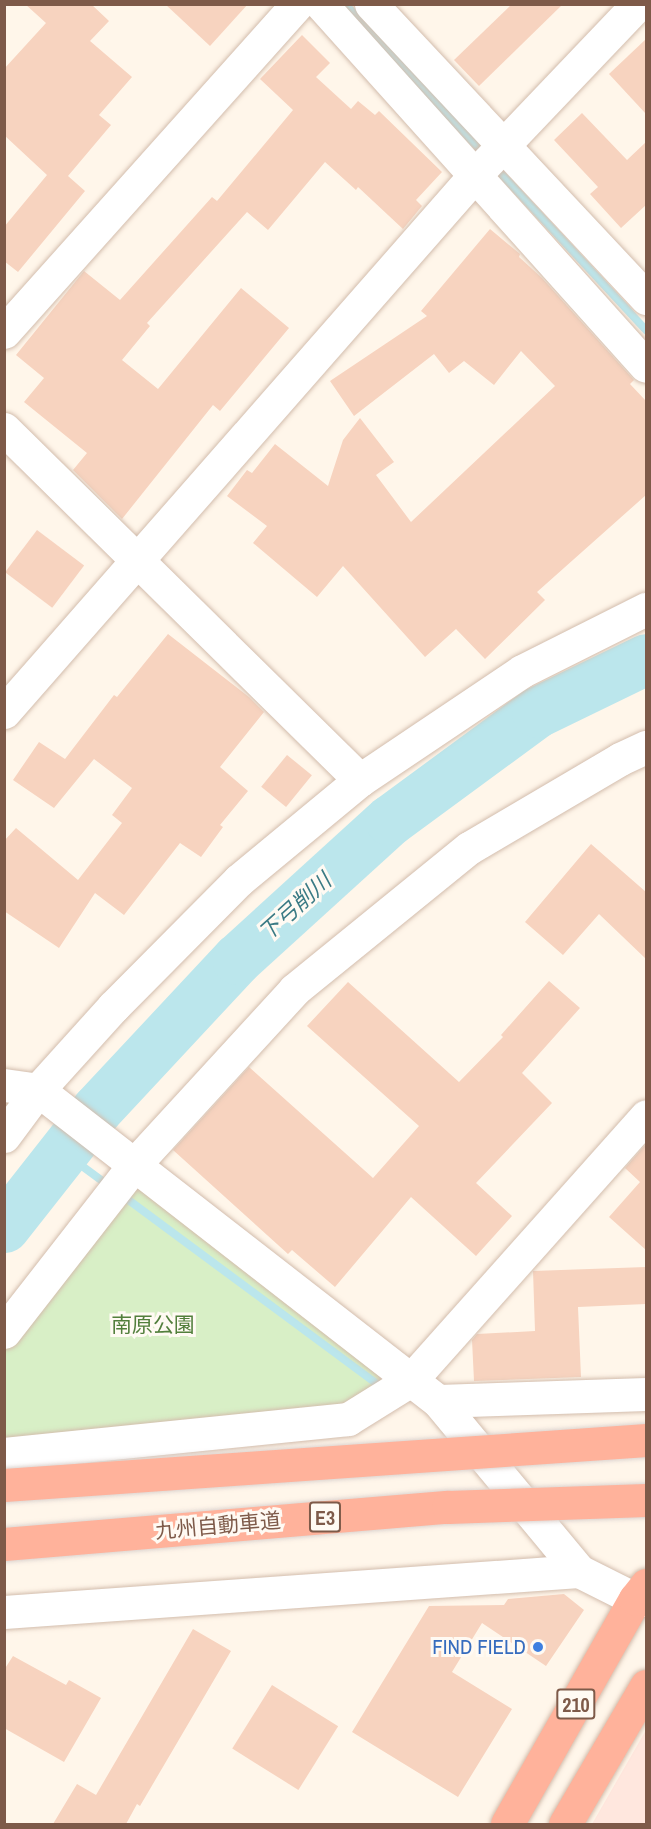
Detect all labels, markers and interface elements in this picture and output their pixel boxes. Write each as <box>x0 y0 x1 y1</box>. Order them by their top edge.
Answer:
water label: 下弓削川 <box>253 868 337 946</box>
park label: 南原公園 <box>111 1312 195 1338</box>
road number: E3 <box>308 1500 342 1534</box>
street label: 九州自動車道 <box>154 1508 282 1544</box>
place label: FIND FIELD <box>432 1634 526 1660</box>
marker: FIND FIELD <box>531 1640 545 1654</box>
road number: 210 <box>555 1687 597 1721</box>

